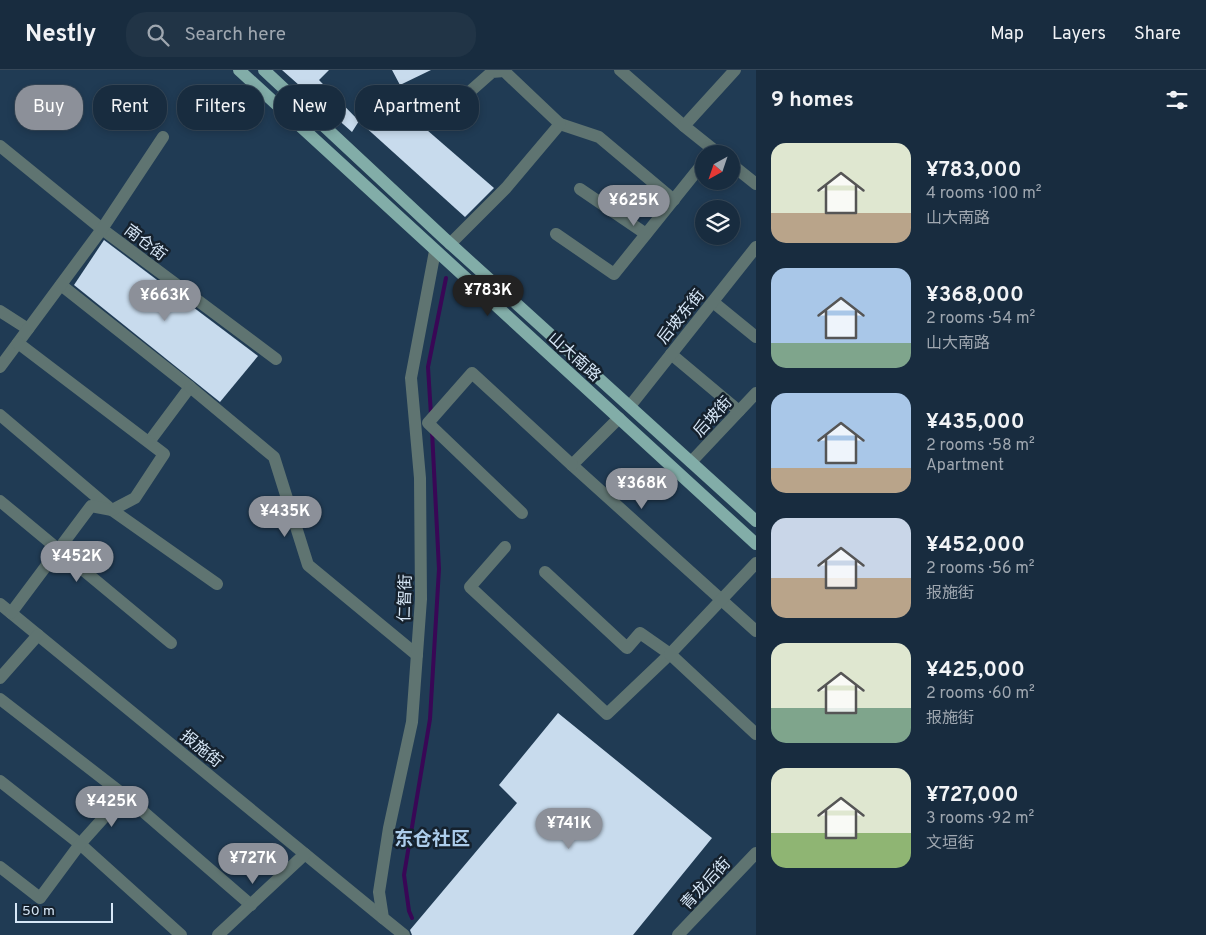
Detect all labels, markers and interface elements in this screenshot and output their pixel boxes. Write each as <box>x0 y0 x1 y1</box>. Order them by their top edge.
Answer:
search box <box>126 12 476 57</box>
text: Nestly <box>25 20 96 50</box>
icon: search <box>144 21 172 49</box>
text: Search here <box>184 23 286 47</box>
text: Map <box>990 23 1024 46</box>
text: Layers <box>1052 23 1106 46</box>
text: Share <box>1134 23 1181 46</box>
chip: Buy <box>15 85 83 130</box>
chip: Rent <box>93 85 167 130</box>
chip: Filters <box>177 85 264 130</box>
chip: New <box>274 85 345 130</box>
chip: Apartment <box>355 85 479 130</box>
icon: filters <box>1163 86 1191 114</box>
text: 9 homes <box>771 87 854 114</box>
north arrow <box>695 145 740 190</box>
map controls <box>695 145 740 245</box>
text: ¥783,000 <box>926 157 1022 184</box>
icon: home <box>811 163 871 223</box>
pin: ¥625K <box>599 184 669 227</box>
text: 4 rooms · 100 m² <box>926 184 1042 204</box>
text: ¥625K <box>609 191 659 211</box>
button: layers <box>695 200 740 245</box>
text: 山大南路 <box>926 209 990 229</box>
street label: 南仓街 <box>120 221 170 266</box>
pin: ¥783K <box>453 274 523 317</box>
pin: ¥663K <box>130 280 200 322</box>
text: ¥783K <box>464 281 512 301</box>
text: ¥368,000 <box>926 282 1024 309</box>
text: ¥663K <box>140 286 190 306</box>
street label: 后坡东街 <box>654 286 709 348</box>
icon: home <box>811 288 871 348</box>
text: 2 rooms · 54 m² <box>926 309 1035 329</box>
street label: 山大南路 <box>543 329 604 386</box>
text: 山大南路 <box>926 334 990 354</box>
street label: 后坡街 <box>690 393 737 442</box>
text: ¥435,000 <box>926 409 1024 436</box>
icon: home <box>811 413 871 473</box>
text: 2 rooms · 58 m² <box>926 436 1035 456</box>
text: Apartment <box>926 456 1004 476</box>
pin: ¥368K <box>607 468 677 510</box>
text: ¥368K <box>617 474 667 494</box>
pin: ¥435K <box>250 496 320 538</box>
text: ¥435K <box>260 502 310 522</box>
text: ¥452,000 <box>926 532 1025 559</box>
icon: home <box>811 538 871 598</box>
pin: ¥452K <box>42 540 112 583</box>
text: ¥452K <box>52 547 102 567</box>
text: 2 rooms · 56 m² <box>926 559 1035 579</box>
street label: 仁智街 <box>395 574 417 622</box>
text: 报施街 <box>926 584 974 604</box>
text: ¥425,000 <box>926 657 1025 684</box>
icon: home <box>811 663 871 723</box>
text: 2 rooms · 60 m² <box>926 684 1035 704</box>
text: 报施街 <box>926 709 974 729</box>
street label: 报施街 <box>176 727 226 772</box>
text: ¥727,000 <box>926 782 1019 809</box>
pin: ¥425K <box>77 786 147 828</box>
icon: home <box>811 788 871 848</box>
text: ¥425K <box>87 792 137 812</box>
pin: ¥741K <box>534 808 604 850</box>
text: 3 rooms · 92 m² <box>926 809 1034 829</box>
text: ¥741K <box>547 814 591 834</box>
district label: 东仓社区 <box>394 828 470 852</box>
text: 文垣街 <box>926 834 974 854</box>
pin: ¥727K <box>218 842 288 885</box>
text: ¥727K <box>229 849 277 869</box>
street label: 青龙后街 <box>677 854 736 915</box>
scale bar <box>15 900 112 923</box>
text: 50 m <box>22 903 55 920</box>

